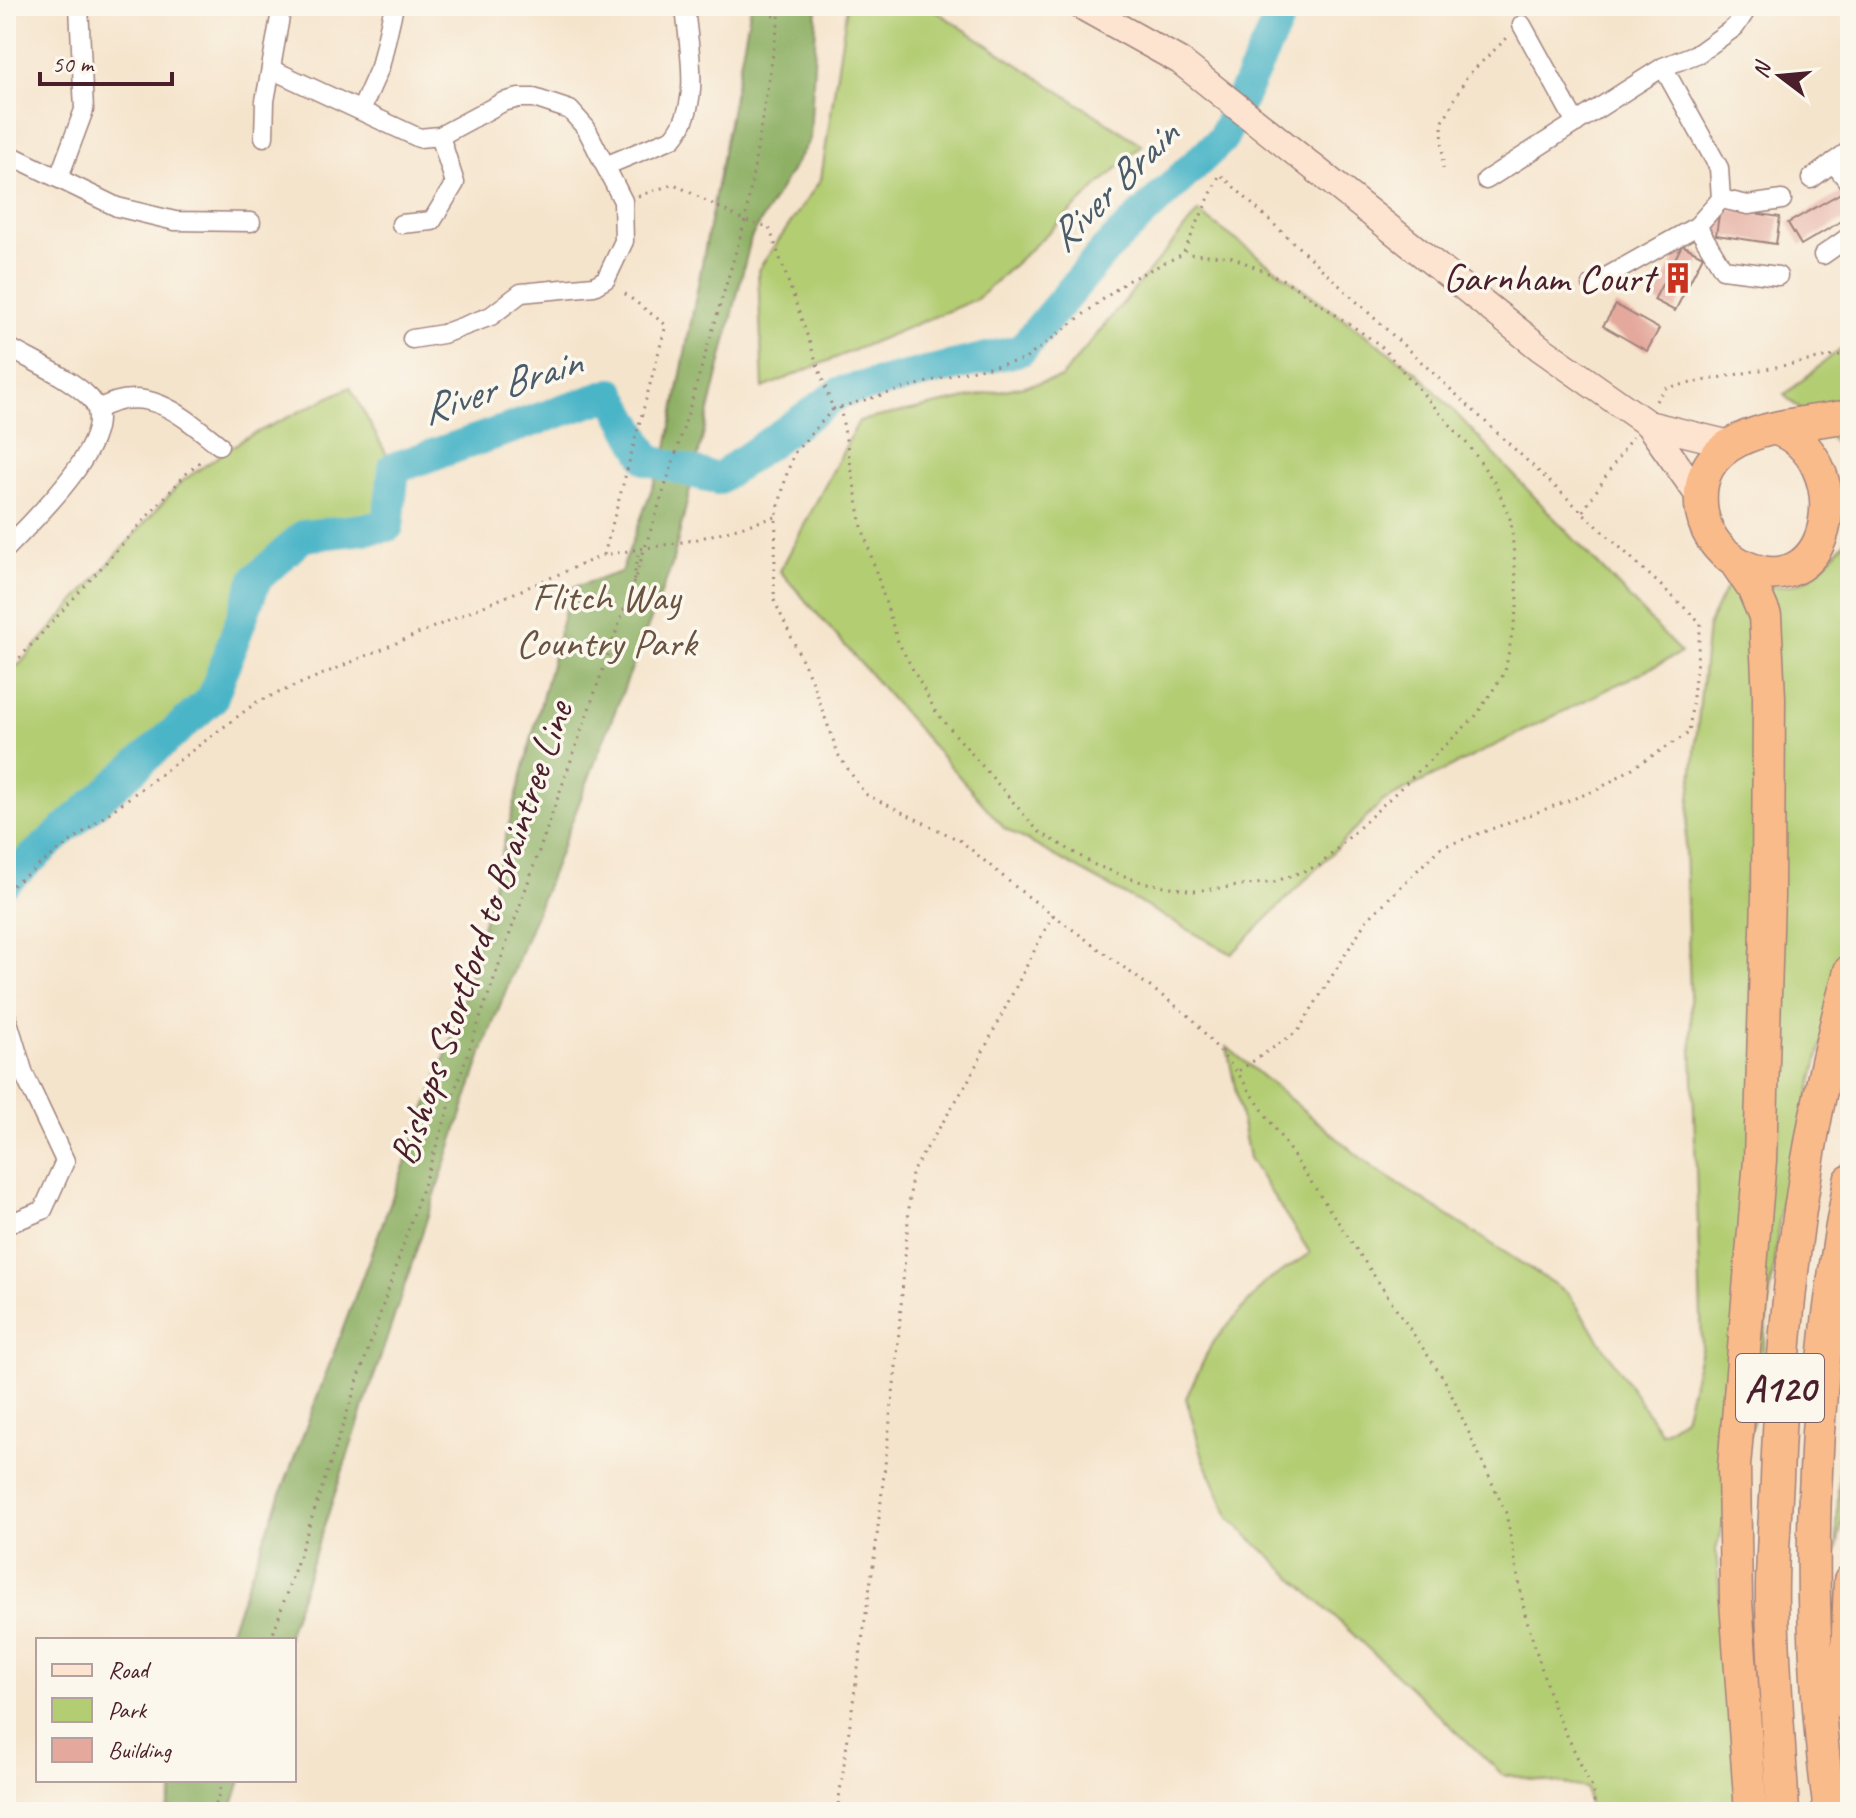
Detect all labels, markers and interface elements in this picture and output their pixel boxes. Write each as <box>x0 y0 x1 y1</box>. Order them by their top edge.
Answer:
scale bar <box>40 36 172 86</box>
north arrow <box>1740 36 1820 116</box>
text: 50 m <box>52 49 95 79</box>
text: N <box>1746 57 1778 81</box>
water label: River Brain <box>1036 107 1192 263</box>
place label: Garnham Court <box>1443 253 1660 303</box>
building icon: Garnham Court <box>1661 261 1695 295</box>
water label: River Brain <box>415 334 590 437</box>
park label: Flitch Way Country Park <box>516 572 698 668</box>
street label: Bishops Stortford to Braintree Line <box>378 692 585 1171</box>
road number: A120 <box>1736 1354 1824 1422</box>
legend <box>36 1638 296 1782</box>
text: Road <box>108 1655 152 1685</box>
text: Park <box>108 1695 148 1725</box>
text: Building <box>108 1735 173 1765</box>

